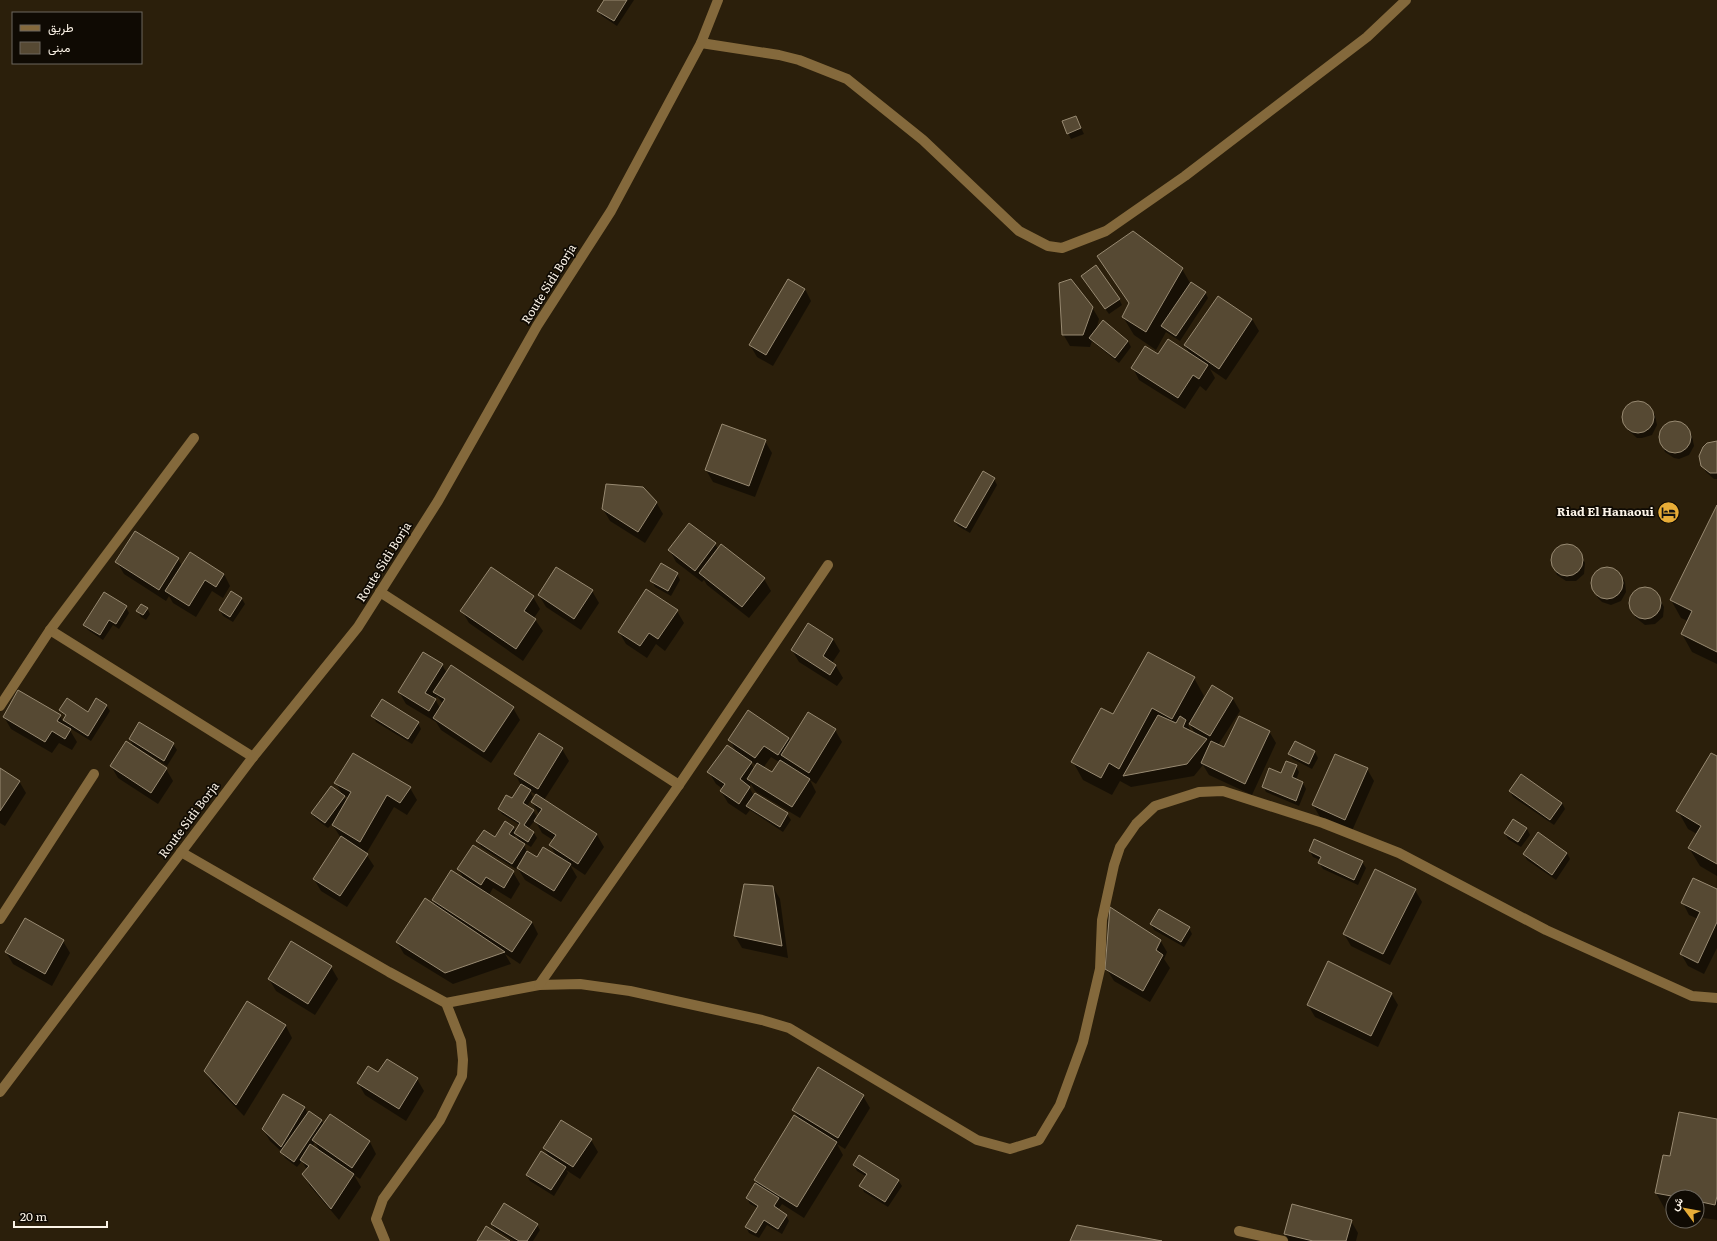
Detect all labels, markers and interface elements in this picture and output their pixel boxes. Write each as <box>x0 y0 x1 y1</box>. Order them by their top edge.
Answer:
legend <box>12 12 142 64</box>
text: طريق <box>48 18 74 36</box>
text: مبنى <box>48 38 70 56</box>
street label: Route Sidi Borja <box>516 239 580 327</box>
hotel icon: Riad El Hanaoui <box>1656 499 1682 525</box>
place label: Riad El Hanaoui <box>1557 502 1655 520</box>
street label: Route Sidi Borja <box>351 517 415 605</box>
street label: Route Sidi Borja <box>154 777 223 861</box>
north arrow <box>1665 1189 1705 1229</box>
text: ش <box>1665 1193 1686 1213</box>
scale bar <box>14 1203 107 1229</box>
text: 20 m <box>20 1207 47 1225</box>

